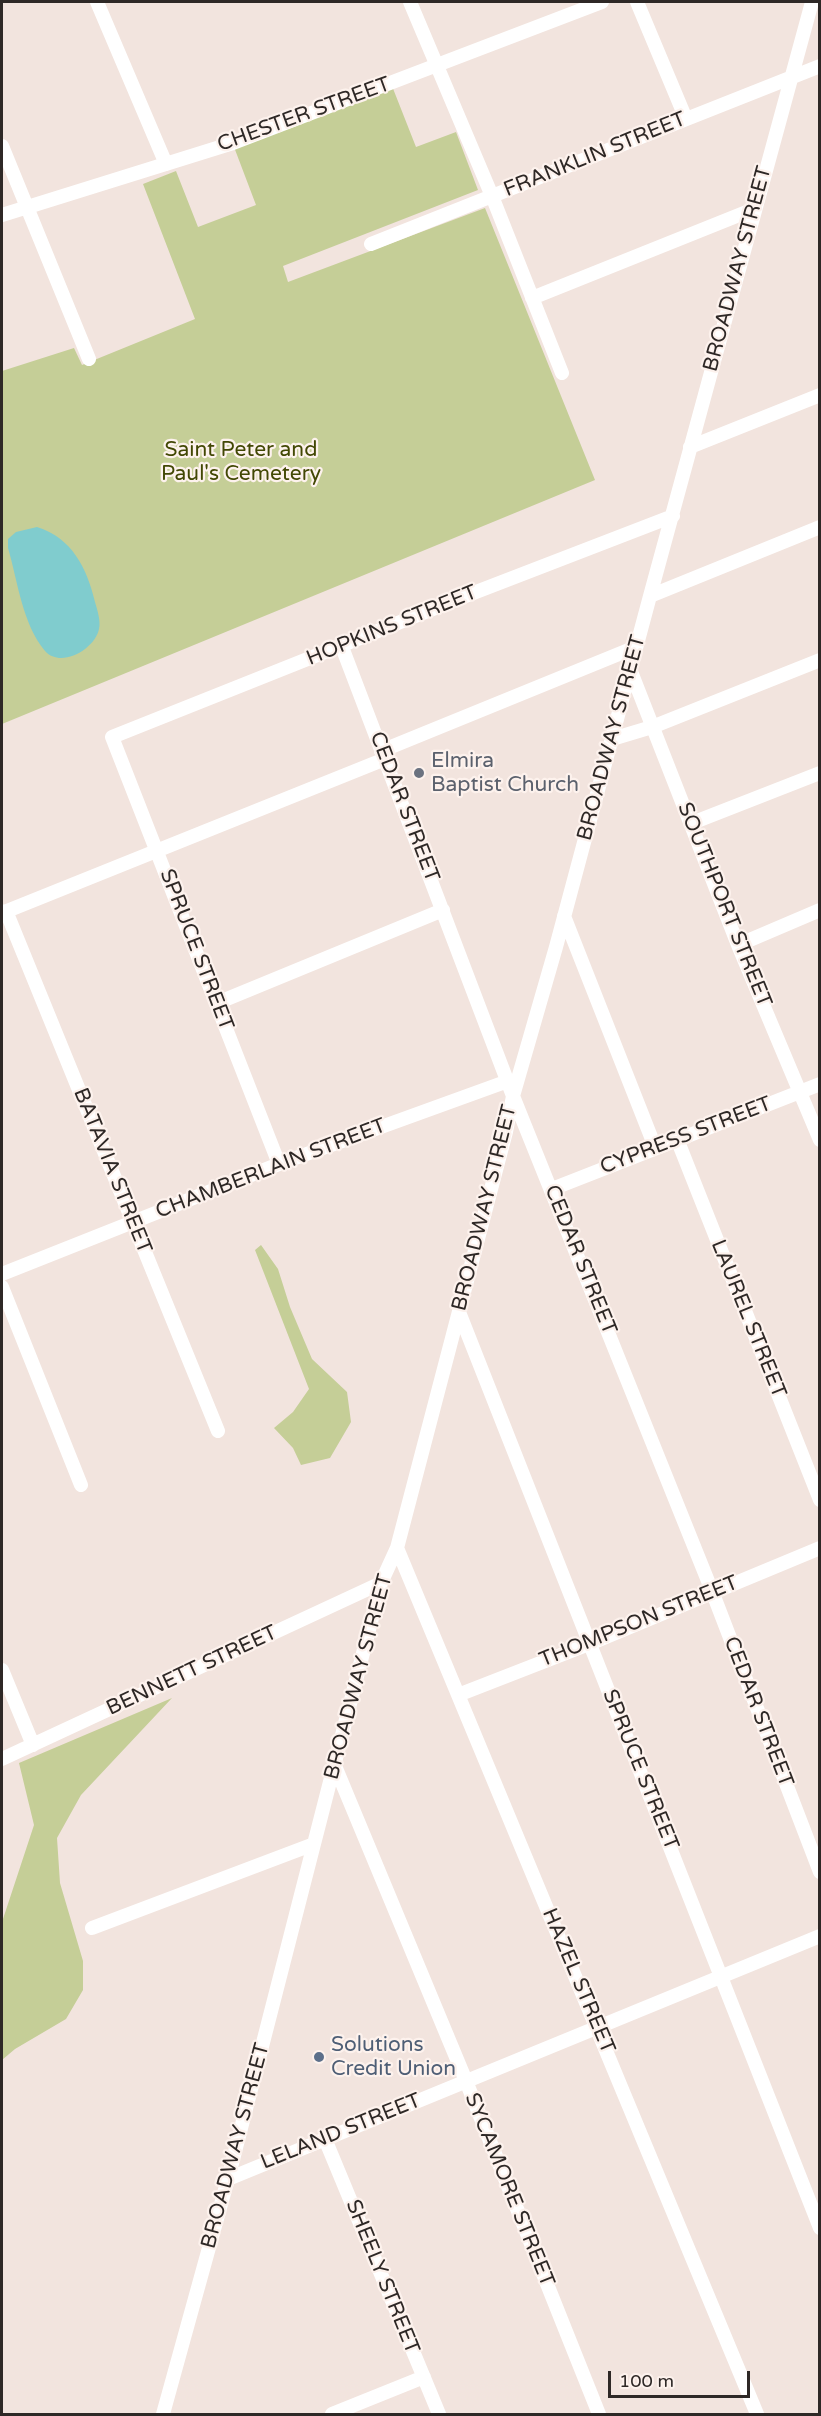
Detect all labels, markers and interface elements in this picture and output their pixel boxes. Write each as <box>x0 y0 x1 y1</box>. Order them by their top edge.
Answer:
street label: CHESTER STREET <box>214 72 394 158</box>
street label: FRANKLIN STREET <box>500 107 690 203</box>
street label: BROADWAY STREET <box>698 164 778 374</box>
park label: Saint Peter and Paul's Cemetery <box>161 437 321 487</box>
street label: HOPKINS STREET <box>303 580 481 672</box>
street label: BROADWAY STREET <box>572 633 652 843</box>
street label: CEDAR STREET <box>364 728 444 886</box>
place label: Elmira Baptist Church <box>431 748 579 798</box>
marker: Elmira Baptist Church <box>412 766 426 780</box>
street label: SOUTHPORT STREET <box>671 799 777 1011</box>
street label: SPRUCE STREET <box>154 866 238 1034</box>
street label: BATAVIA STREET <box>67 1085 157 1257</box>
street label: CYPRESS STREET <box>597 1092 775 1180</box>
street label: BROADWAY STREET <box>447 1102 523 1314</box>
street label: CHAMBERLAIN STREET <box>152 1113 390 1225</box>
street label: CEDAR STREET <box>539 1182 621 1338</box>
street label: LAUREL STREET <box>705 1236 791 1402</box>
street label: THOMPSON STREET <box>536 1571 742 1673</box>
street label: BROADWAY STREET <box>319 1572 399 1782</box>
street label: BENNETT STREET <box>103 1620 281 1722</box>
street label: CEDAR STREET <box>718 1633 798 1791</box>
street label: SPRUCE STREET <box>596 1686 684 1854</box>
street label: HAZEL STREET <box>536 1905 620 2057</box>
place label: Solutions Credit Union <box>331 2032 456 2082</box>
street label: BROADWAY STREET <box>196 2041 276 2251</box>
marker: Solutions Credit Union <box>312 2050 326 2064</box>
street label: LELAND STREET <box>257 2088 425 2176</box>
street label: SYCAMORE STREET <box>459 2090 559 2290</box>
street label: SHEELY STREET <box>340 2196 424 2358</box>
scale bar <box>611 2359 754 2397</box>
text: 100 m <box>619 2370 674 2392</box>

